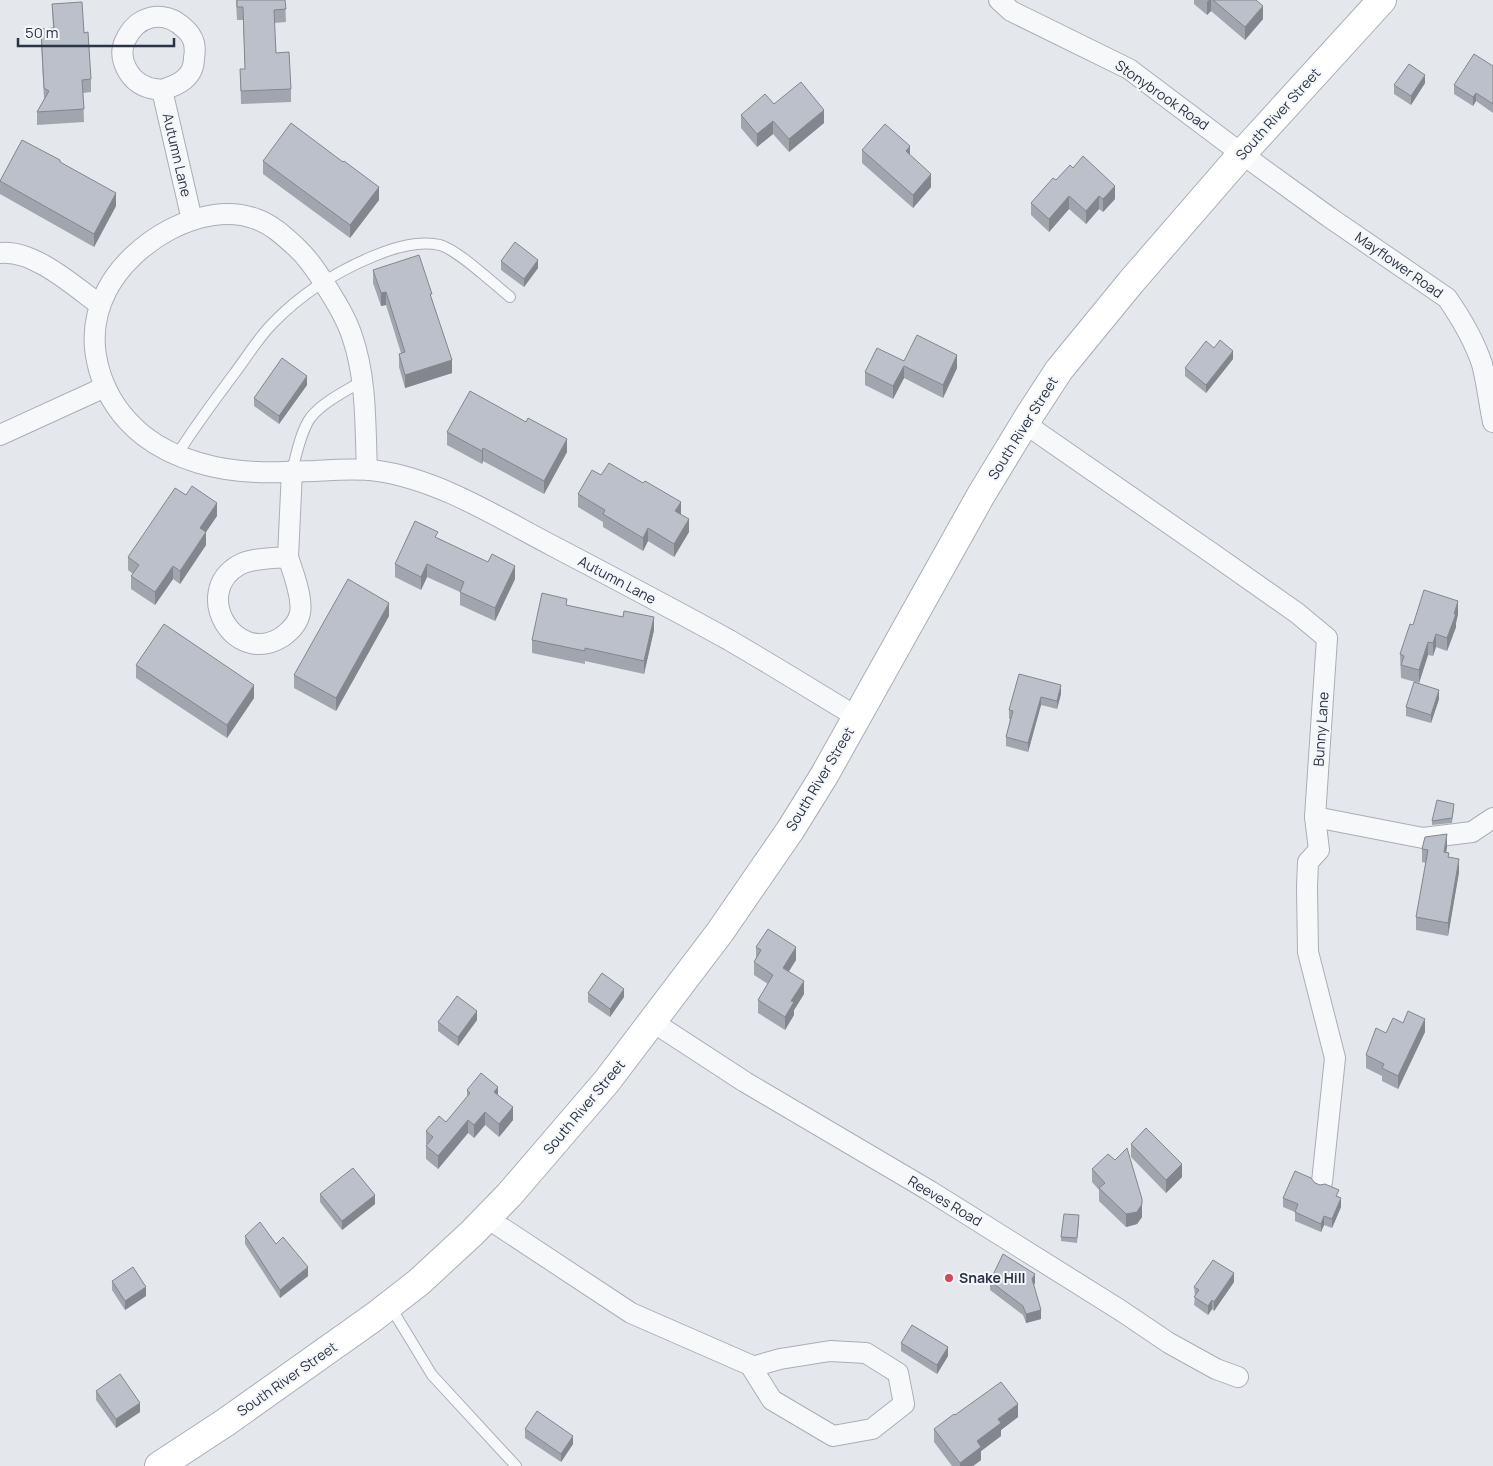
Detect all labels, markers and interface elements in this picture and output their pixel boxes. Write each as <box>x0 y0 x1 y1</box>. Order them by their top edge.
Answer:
scale bar <box>18 15 174 47</box>
text: 50 m <box>25 22 59 43</box>
street label: Stonybrook Road <box>1112 55 1213 134</box>
street label: South River Street <box>1231 63 1324 164</box>
street label: Autumn Lane <box>159 111 196 199</box>
street label: Mayflower Road <box>1351 227 1447 302</box>
street label: South River Street <box>983 372 1062 483</box>
street label: Autumn Lane <box>575 551 659 608</box>
street label: Bunny Lane <box>1308 691 1333 767</box>
street label: South River Street <box>781 723 858 834</box>
street label: South River Street <box>538 1055 629 1158</box>
street label: Reeves Road <box>905 1171 986 1230</box>
place label: Snake Hill <box>959 1268 1026 1287</box>
marker: Snake Hill <box>943 1272 955 1284</box>
street label: South River Street <box>233 1337 341 1420</box>

